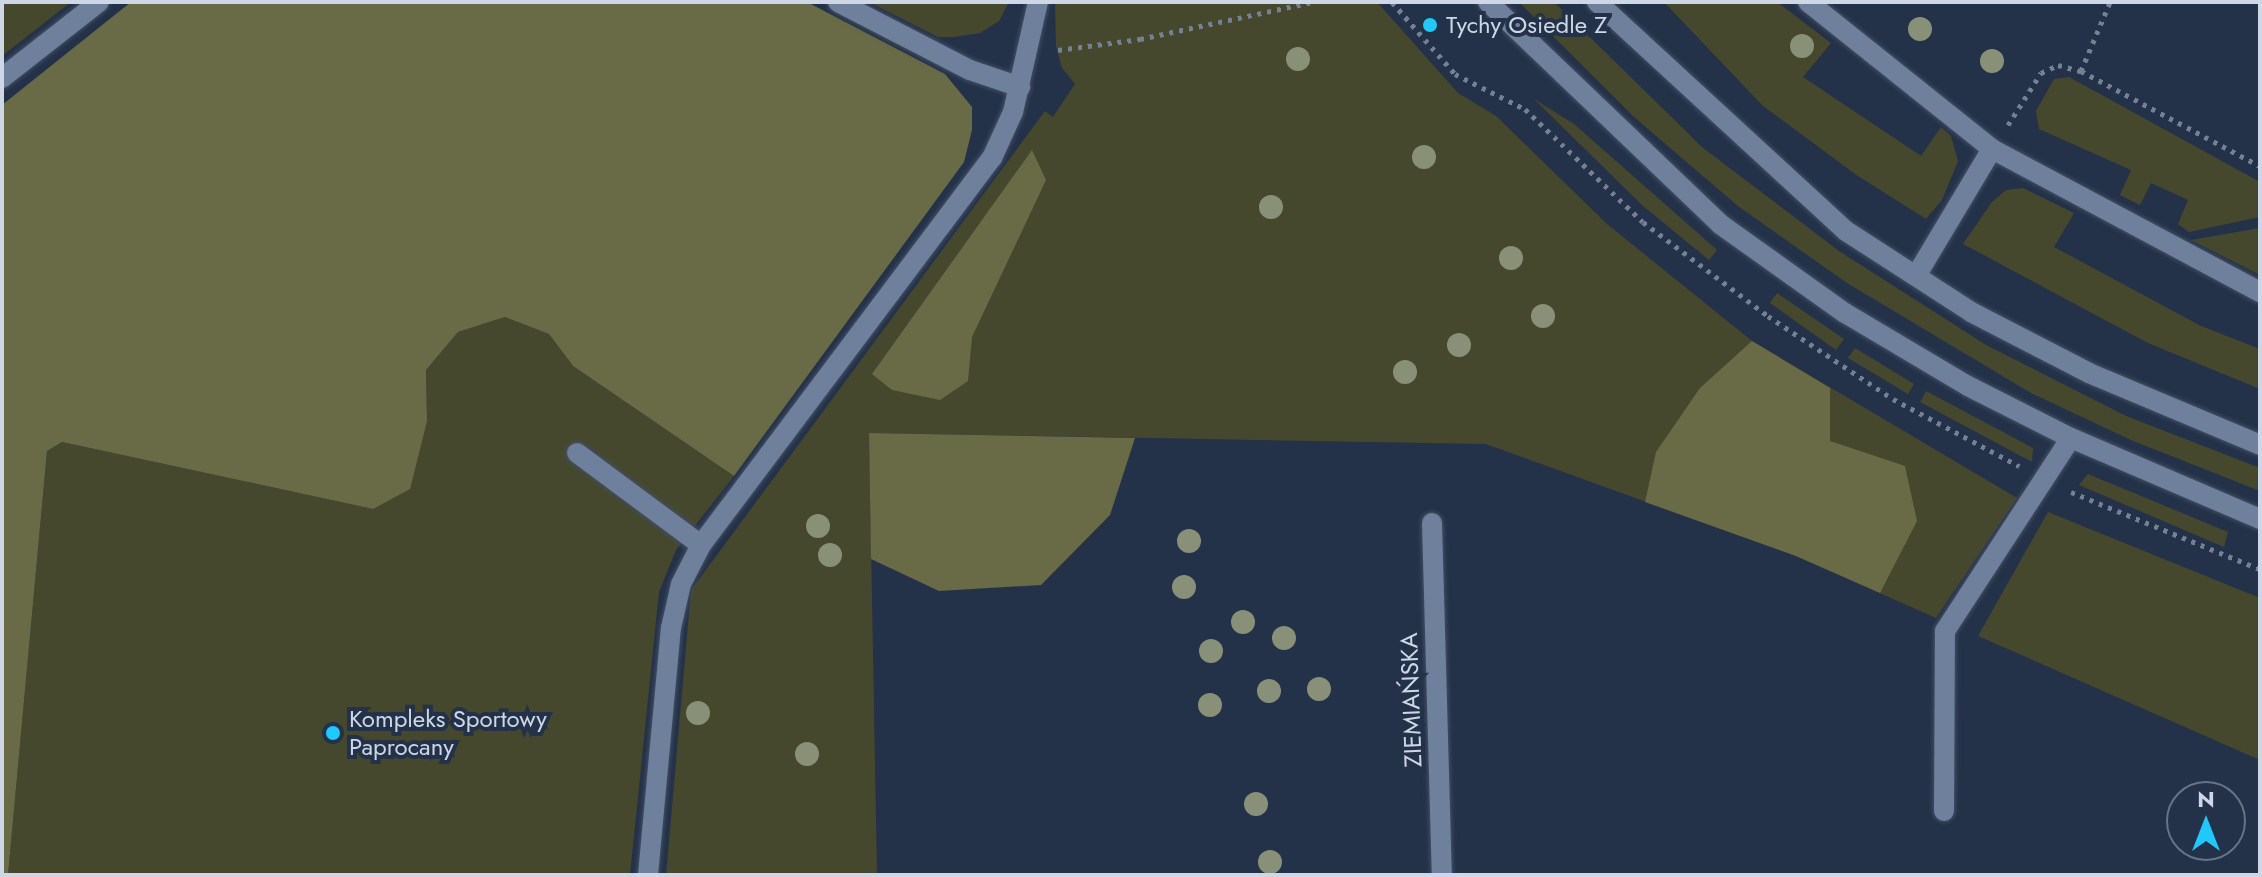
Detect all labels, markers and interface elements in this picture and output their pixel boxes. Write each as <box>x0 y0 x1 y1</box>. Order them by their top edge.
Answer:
place label: Tychy Osiedle Z <box>1446 11 1607 39</box>
marker: Tychy Osiedle Z <box>1421 16 1439 34</box>
street label: ZIEMIAŃSKA <box>1394 632 1428 768</box>
place label: Kompleks Sportowy Paprocany <box>349 705 547 761</box>
marker: Kompleks Sportowy Paprocany <box>324 724 342 742</box>
north arrow <box>2166 781 2246 861</box>
text: N <box>2197 783 2215 815</box>

